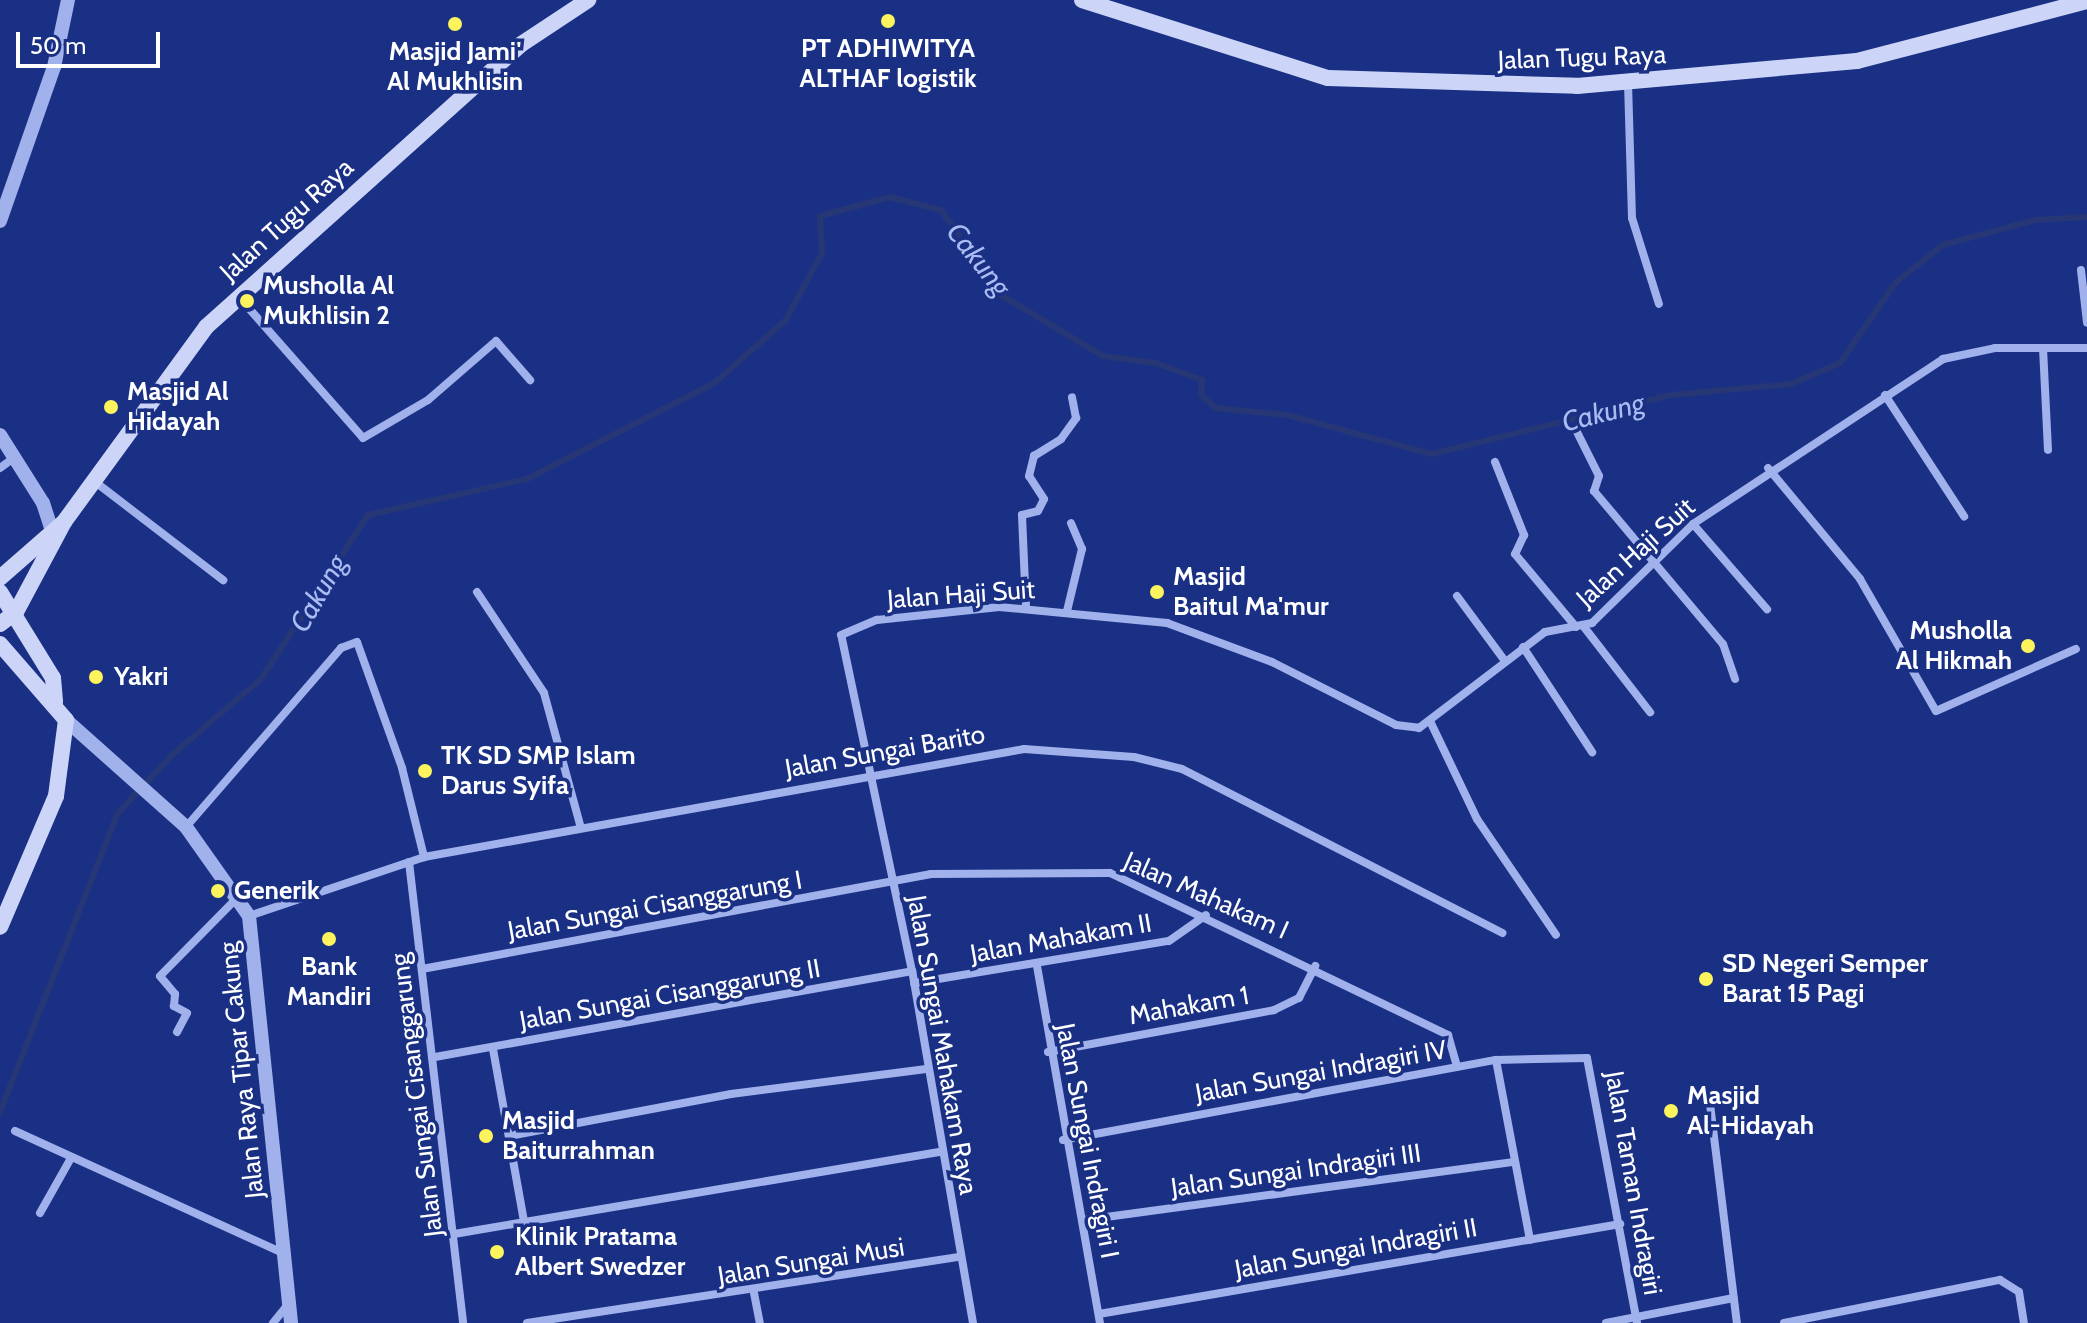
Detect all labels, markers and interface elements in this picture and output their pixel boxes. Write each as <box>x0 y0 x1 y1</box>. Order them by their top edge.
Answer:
marker: PT ADHIWITYA ALTHAF logistik <box>879 12 897 30</box>
marker: Masjid Jami' Al Mukhlisin <box>446 15 464 33</box>
scale bar <box>20 16 164 66</box>
text: 50 m <box>30 31 86 60</box>
place label: PT ADHIWITYA ALTHAF logistik <box>800 33 976 94</box>
place label: Masjid Jami' Al Mukhlisin <box>387 36 523 98</box>
street label: Jalan Tugu Raya <box>1497 39 1667 77</box>
street label: Jalan Tugu Raya <box>214 152 360 288</box>
water label: Cakung <box>940 216 1018 302</box>
place label: Musholla Al Mukhlisin 2 <box>263 270 394 332</box>
marker: Musholla Al Mukhlisin 2 <box>238 292 256 310</box>
place label: Masjid Al Hidayah <box>127 376 228 438</box>
water label: Cakung <box>1558 386 1648 438</box>
marker: Masjid Al Hidayah <box>102 398 120 416</box>
street label: Jalan Haji Suit <box>1570 492 1702 614</box>
water label: Cakung <box>282 548 354 638</box>
place label: Masjid Baitul Ma'mur <box>1173 561 1329 622</box>
street label: Jalan Haji Suit <box>886 574 1036 616</box>
marker: Masjid Baitul Ma'mur <box>1148 583 1166 601</box>
place label: Musholla Al Hikmah <box>1896 615 2012 676</box>
marker: Musholla Al Hikmah <box>2019 637 2037 655</box>
place label: Yakri <box>114 661 169 693</box>
marker: Yakri <box>85 666 107 688</box>
street label: Jalan Sungai Barito <box>783 719 987 785</box>
place label: TK SD SMP Islam Darus Syifa <box>441 740 636 802</box>
marker: TK SD SMP Islam Darus Syifa <box>416 762 434 780</box>
street label: Jalan Mahakam I <box>1119 846 1293 946</box>
street label: Jalan Sungai Cisanggarung I <box>505 865 805 947</box>
place label: Generik <box>234 875 320 907</box>
marker: Generik <box>209 882 227 900</box>
street label: Jalan Sungai Mahakam Raya <box>900 893 984 1197</box>
street label: Jalan Mahakam II <box>968 908 1154 970</box>
marker: Bank Mandiri <box>320 930 338 948</box>
street label: Jalan Raya Tipar Cakung <box>213 940 271 1200</box>
place label: SD Negeri Semper Barat 15 Pagi <box>1722 948 1928 1010</box>
place label: Bank Mandiri <box>287 951 371 1012</box>
street label: Jalan Sungai Cisanggarung <box>384 951 450 1239</box>
street label: Jalan Sungai Cisanggarung II <box>517 953 823 1037</box>
marker: SD Negeri Semper Barat 15 Pagi <box>1697 970 1715 988</box>
street label: Mahakam 1 <box>1127 980 1251 1032</box>
street label: Jalan Sungai Indragiri I <box>1049 1021 1125 1261</box>
street label: Jalan Sungai Indragiri IV <box>1193 1035 1449 1109</box>
street label: Jalan Taman Indragiri <box>1598 1069 1668 1297</box>
place label: Masjid Al-Hidayah <box>1687 1080 1814 1142</box>
marker: Masjid Al-Hidayah <box>1662 1102 1680 1120</box>
place label: Masjid Baiturrahman <box>502 1105 655 1166</box>
marker: Masjid Baiturrahman <box>477 1127 495 1145</box>
street label: Jalan Sungai Indragiri III <box>1169 1138 1423 1204</box>
street label: Jalan Sungai Indragiri II <box>1232 1212 1480 1286</box>
place label: Klinik Pratama Albert Swedzer <box>515 1221 685 1282</box>
street label: Jalan Sungai Musi <box>715 1232 907 1292</box>
marker: Klinik Pratama Albert Swedzer <box>486 1241 508 1263</box>

